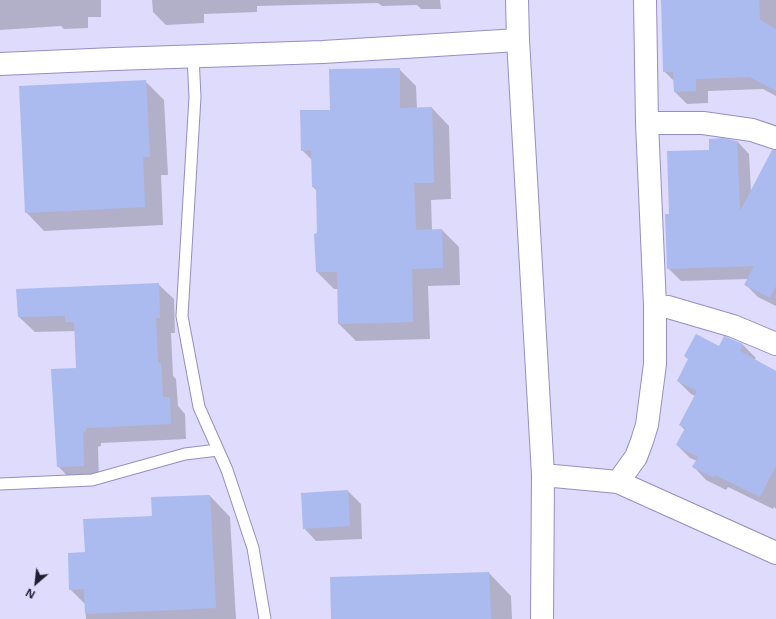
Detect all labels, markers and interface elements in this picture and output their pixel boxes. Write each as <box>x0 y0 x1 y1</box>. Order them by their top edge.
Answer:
north arrow <box>16 563 56 603</box>
text: N <box>23 585 38 603</box>

